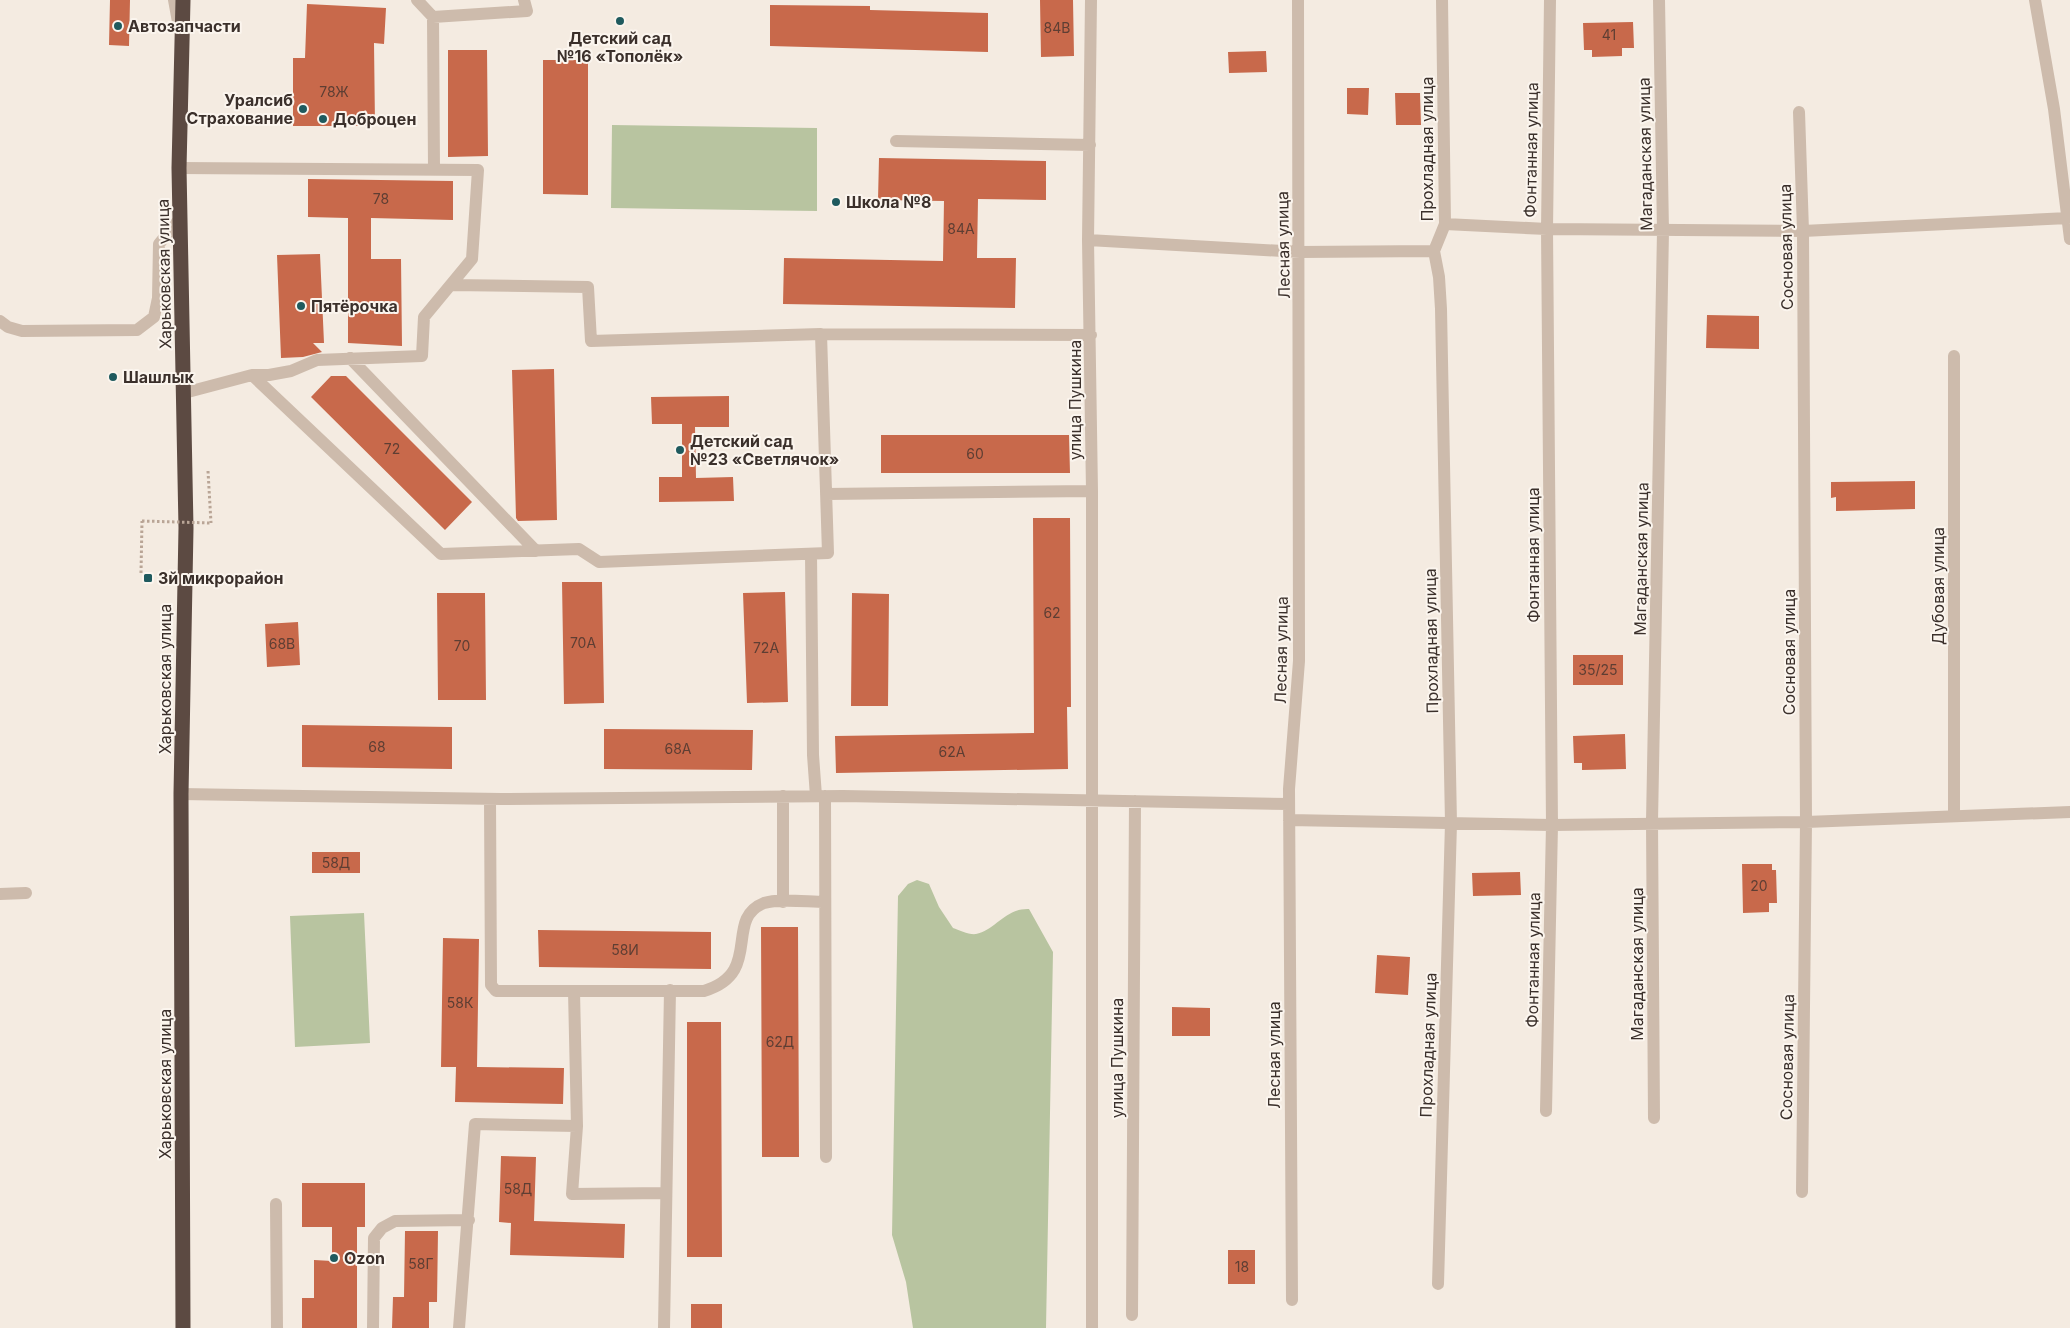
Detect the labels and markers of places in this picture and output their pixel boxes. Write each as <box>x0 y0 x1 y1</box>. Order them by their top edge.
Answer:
marker: Детский сад №16 «Тополёк» <box>614 15 626 27</box>
place label: Автозапчасти <box>128 16 241 36</box>
marker: Автозапчасти <box>112 20 124 32</box>
place label: Детский сад №16 «Тополёк» <box>557 28 683 66</box>
place label: Уралсиб Страхование <box>187 90 293 128</box>
marker: Уралсиб Страхование <box>297 103 309 115</box>
place label: Доброцен <box>333 109 416 129</box>
marker: Доброцен <box>317 113 329 125</box>
place label: Школа №8 <box>846 192 931 212</box>
marker: Школа №8 <box>830 196 842 208</box>
place label: Пятёрочка <box>311 296 398 316</box>
marker: Пятёрочка <box>295 300 307 312</box>
place label: Шашлык <box>123 367 194 387</box>
marker: Шашлык <box>107 371 119 383</box>
place label: Детский сад №23 «Светлячок» <box>690 431 839 469</box>
marker: Детский сад №23 «Светлячок» <box>674 444 686 456</box>
place label: 3й микрорайон <box>158 568 284 588</box>
marker: 3й микрорайон <box>142 572 154 584</box>
place label: Ozon <box>344 1248 385 1268</box>
marker: Ozon <box>328 1252 340 1264</box>

